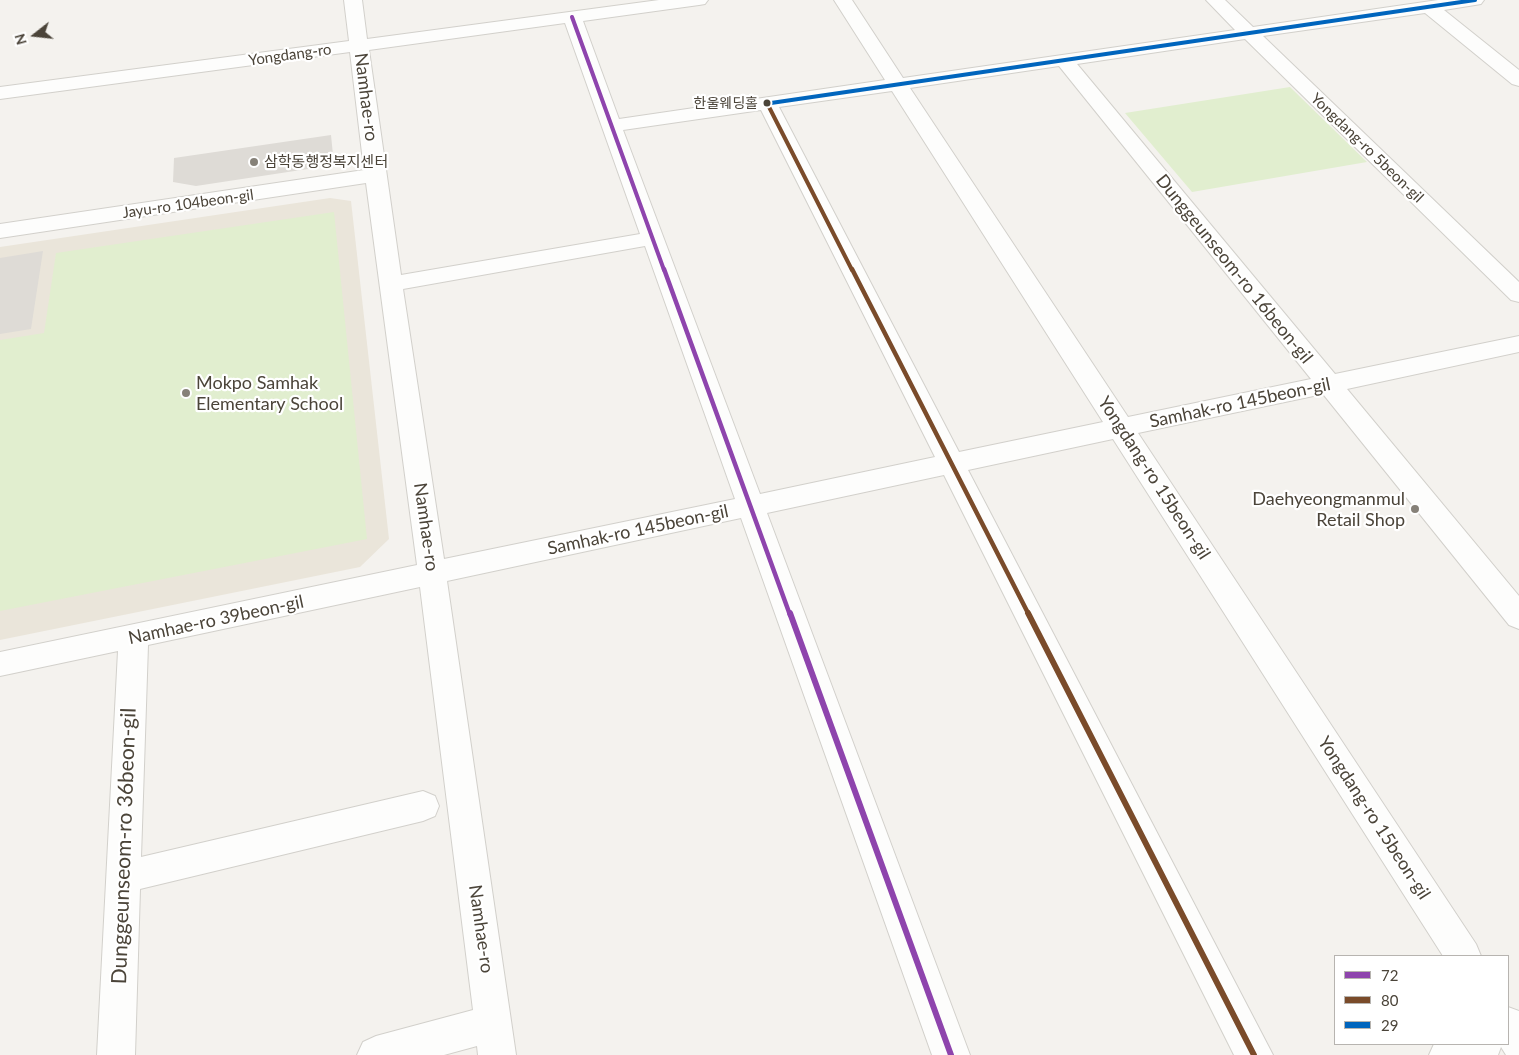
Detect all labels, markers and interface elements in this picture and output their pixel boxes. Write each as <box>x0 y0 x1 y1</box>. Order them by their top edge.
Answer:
north arrow <box>10 10 60 60</box>
text: N <box>10 32 30 47</box>
street label: Yongdang-ro <box>247 40 333 70</box>
street label: Namhae-ro <box>350 52 382 142</box>
street label: Yongdang-ro 5beon-gil <box>1307 89 1427 207</box>
place label: 한울웨딩홀 <box>694 95 758 111</box>
marker: 한울웨딩홀 <box>762 98 772 108</box>
place label: 삼학동행정복지센터 <box>264 153 388 171</box>
marker: 삼학동행정복지센터 <box>248 156 260 168</box>
street label: Dunggeunseom-ro 16beon-gil <box>1151 170 1317 368</box>
street label: Jayu-ro 104beon-gil <box>121 186 255 222</box>
place label: Mokpo Samhak Elementary School <box>196 372 343 414</box>
street label: Samhak-ro 145beon-gil <box>1147 373 1333 433</box>
marker: Mokpo Samhak Elementary School <box>180 387 192 399</box>
street label: Yongdang-ro 15beon-gil <box>1093 392 1215 564</box>
street label: Namhae-ro <box>409 482 443 572</box>
place label: Daehyeongmanmul Retail Shop <box>1252 488 1405 530</box>
street label: Samhak-ro 145beon-gil <box>545 500 731 560</box>
marker: Daehyeongmanmul Retail Shop <box>1409 503 1421 515</box>
street label: Namhae-ro 39beon-gil <box>126 591 306 649</box>
street label: Dunggeunseom-ro 36beon-gil <box>107 707 141 985</box>
street label: Yongdang-ro 15beon-gil <box>1313 732 1435 904</box>
street label: Namhae-ro <box>464 884 498 974</box>
legend <box>1334 955 1509 1045</box>
text: 72 <box>1381 966 1398 984</box>
text: 80 <box>1381 991 1398 1009</box>
text: 29 <box>1381 1016 1398 1034</box>

